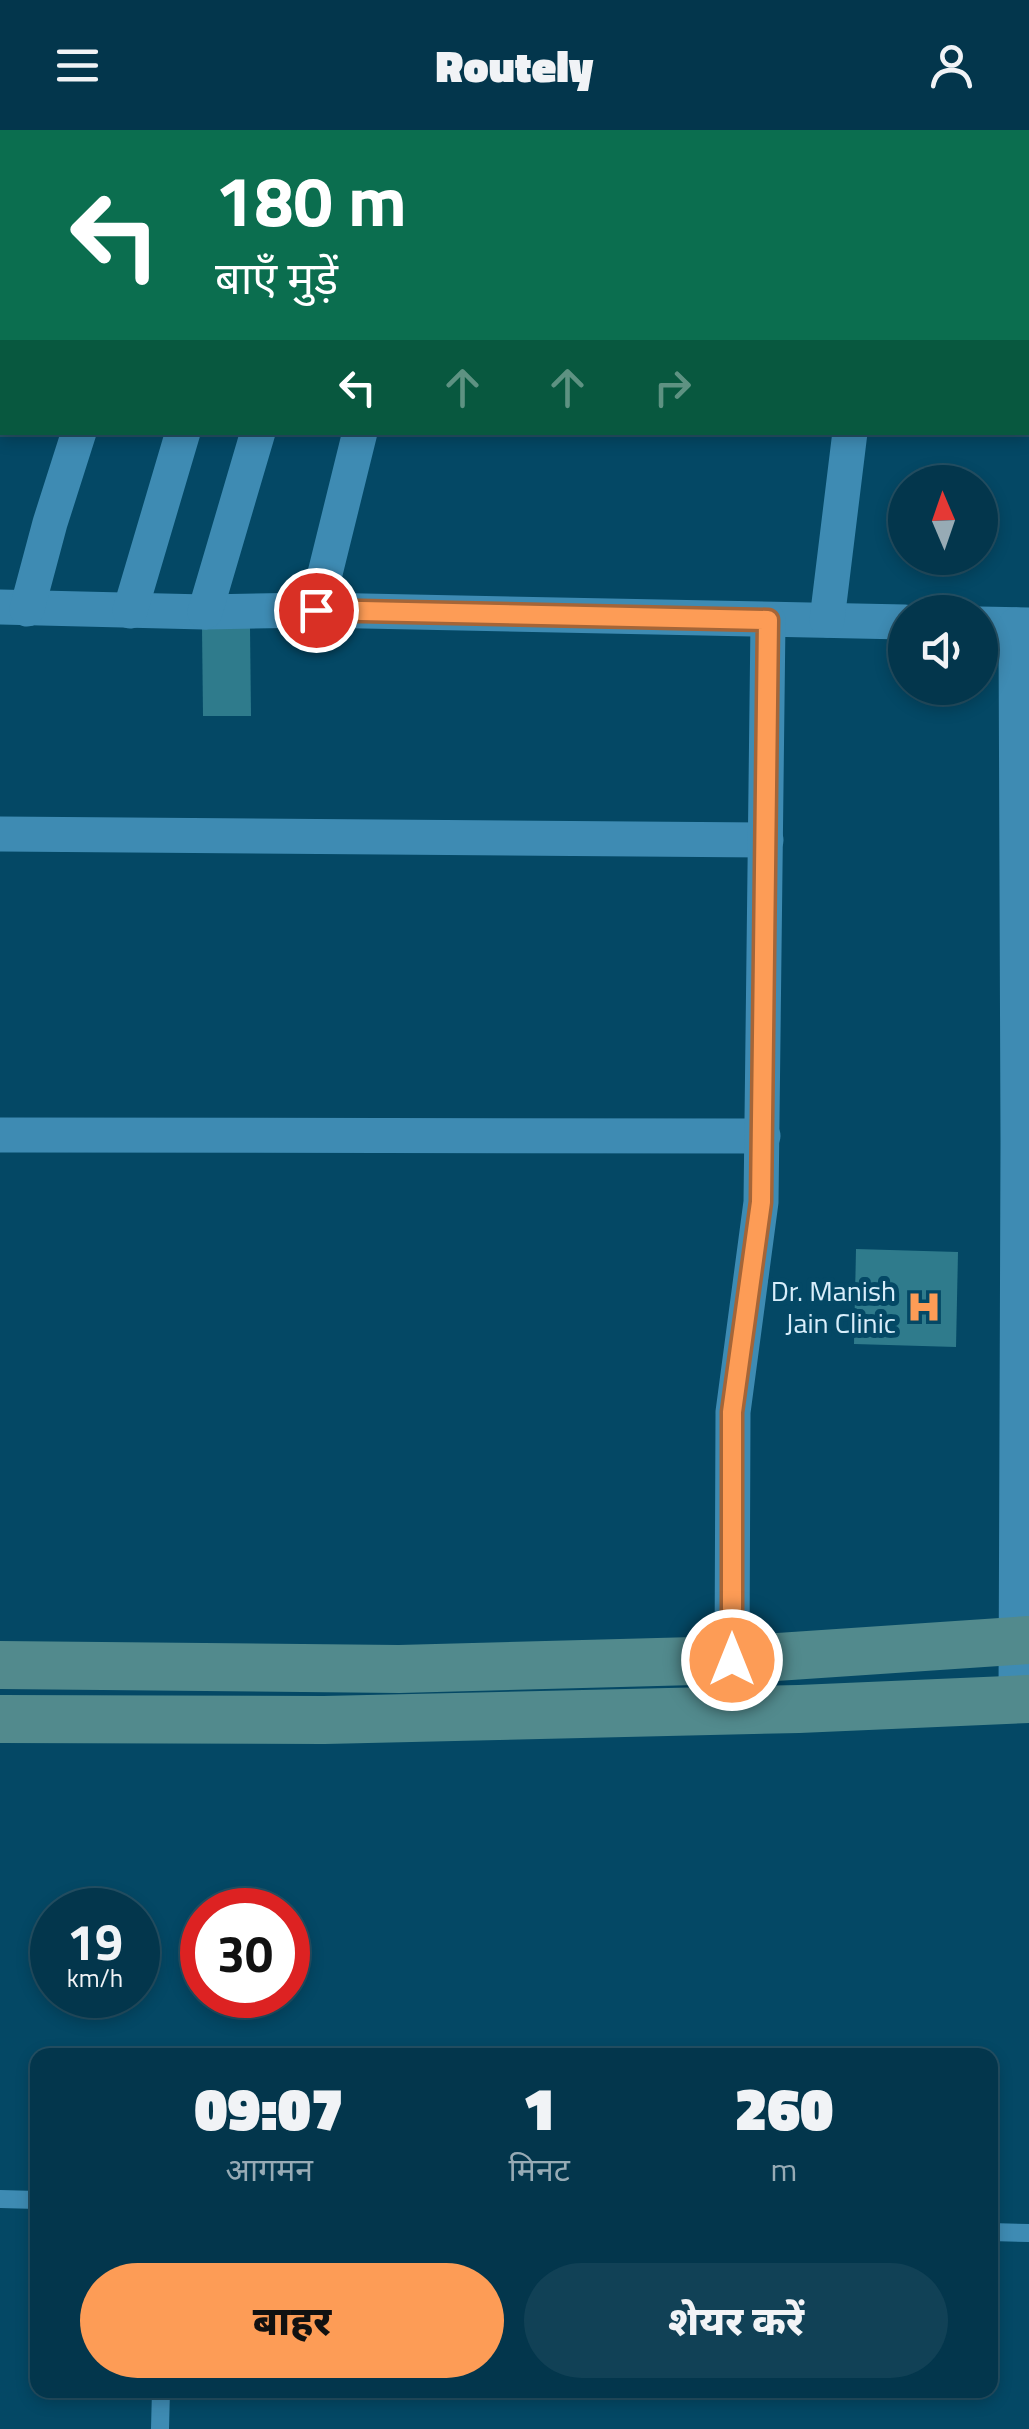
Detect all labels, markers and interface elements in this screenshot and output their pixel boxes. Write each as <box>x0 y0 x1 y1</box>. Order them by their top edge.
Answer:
text: Routely <box>436 31 593 99</box>
icon: menu <box>50 38 105 93</box>
icon: person <box>924 38 979 93</box>
text: 180 m <box>215 147 407 253</box>
icon: left <box>50 170 180 300</box>
text: बाएँ मुड़ें <box>215 243 338 311</box>
icon: left <box>330 360 385 415</box>
icon: ahead <box>435 360 490 415</box>
icon: ahead <box>540 360 595 415</box>
icon: right <box>645 360 700 415</box>
north arrow <box>888 465 998 575</box>
map controls <box>888 465 998 705</box>
pin <box>274 568 359 653</box>
icon: arrive <box>289 583 344 638</box>
button: sound <box>888 595 998 705</box>
place label: Dr. Manish Jain Clinic <box>771 1269 896 1344</box>
hospital icon: Dr. Manish Jain Clinic <box>905 1288 943 1326</box>
position arrow <box>680 1608 784 1712</box>
speed limit sign: 30 <box>180 1888 310 2018</box>
text: 19 <box>67 1903 123 1979</box>
text: km/h <box>67 1959 123 1997</box>
text: 09:07 <box>195 2062 344 2153</box>
text: 1 <box>523 2062 556 2153</box>
text: 260 <box>734 2062 833 2153</box>
text: आगमन <box>225 2145 313 2193</box>
text: मिनट <box>508 2145 570 2193</box>
text: m <box>770 2145 797 2193</box>
button: बाहर <box>80 2263 504 2378</box>
button: शेयर करें <box>524 2263 948 2378</box>

